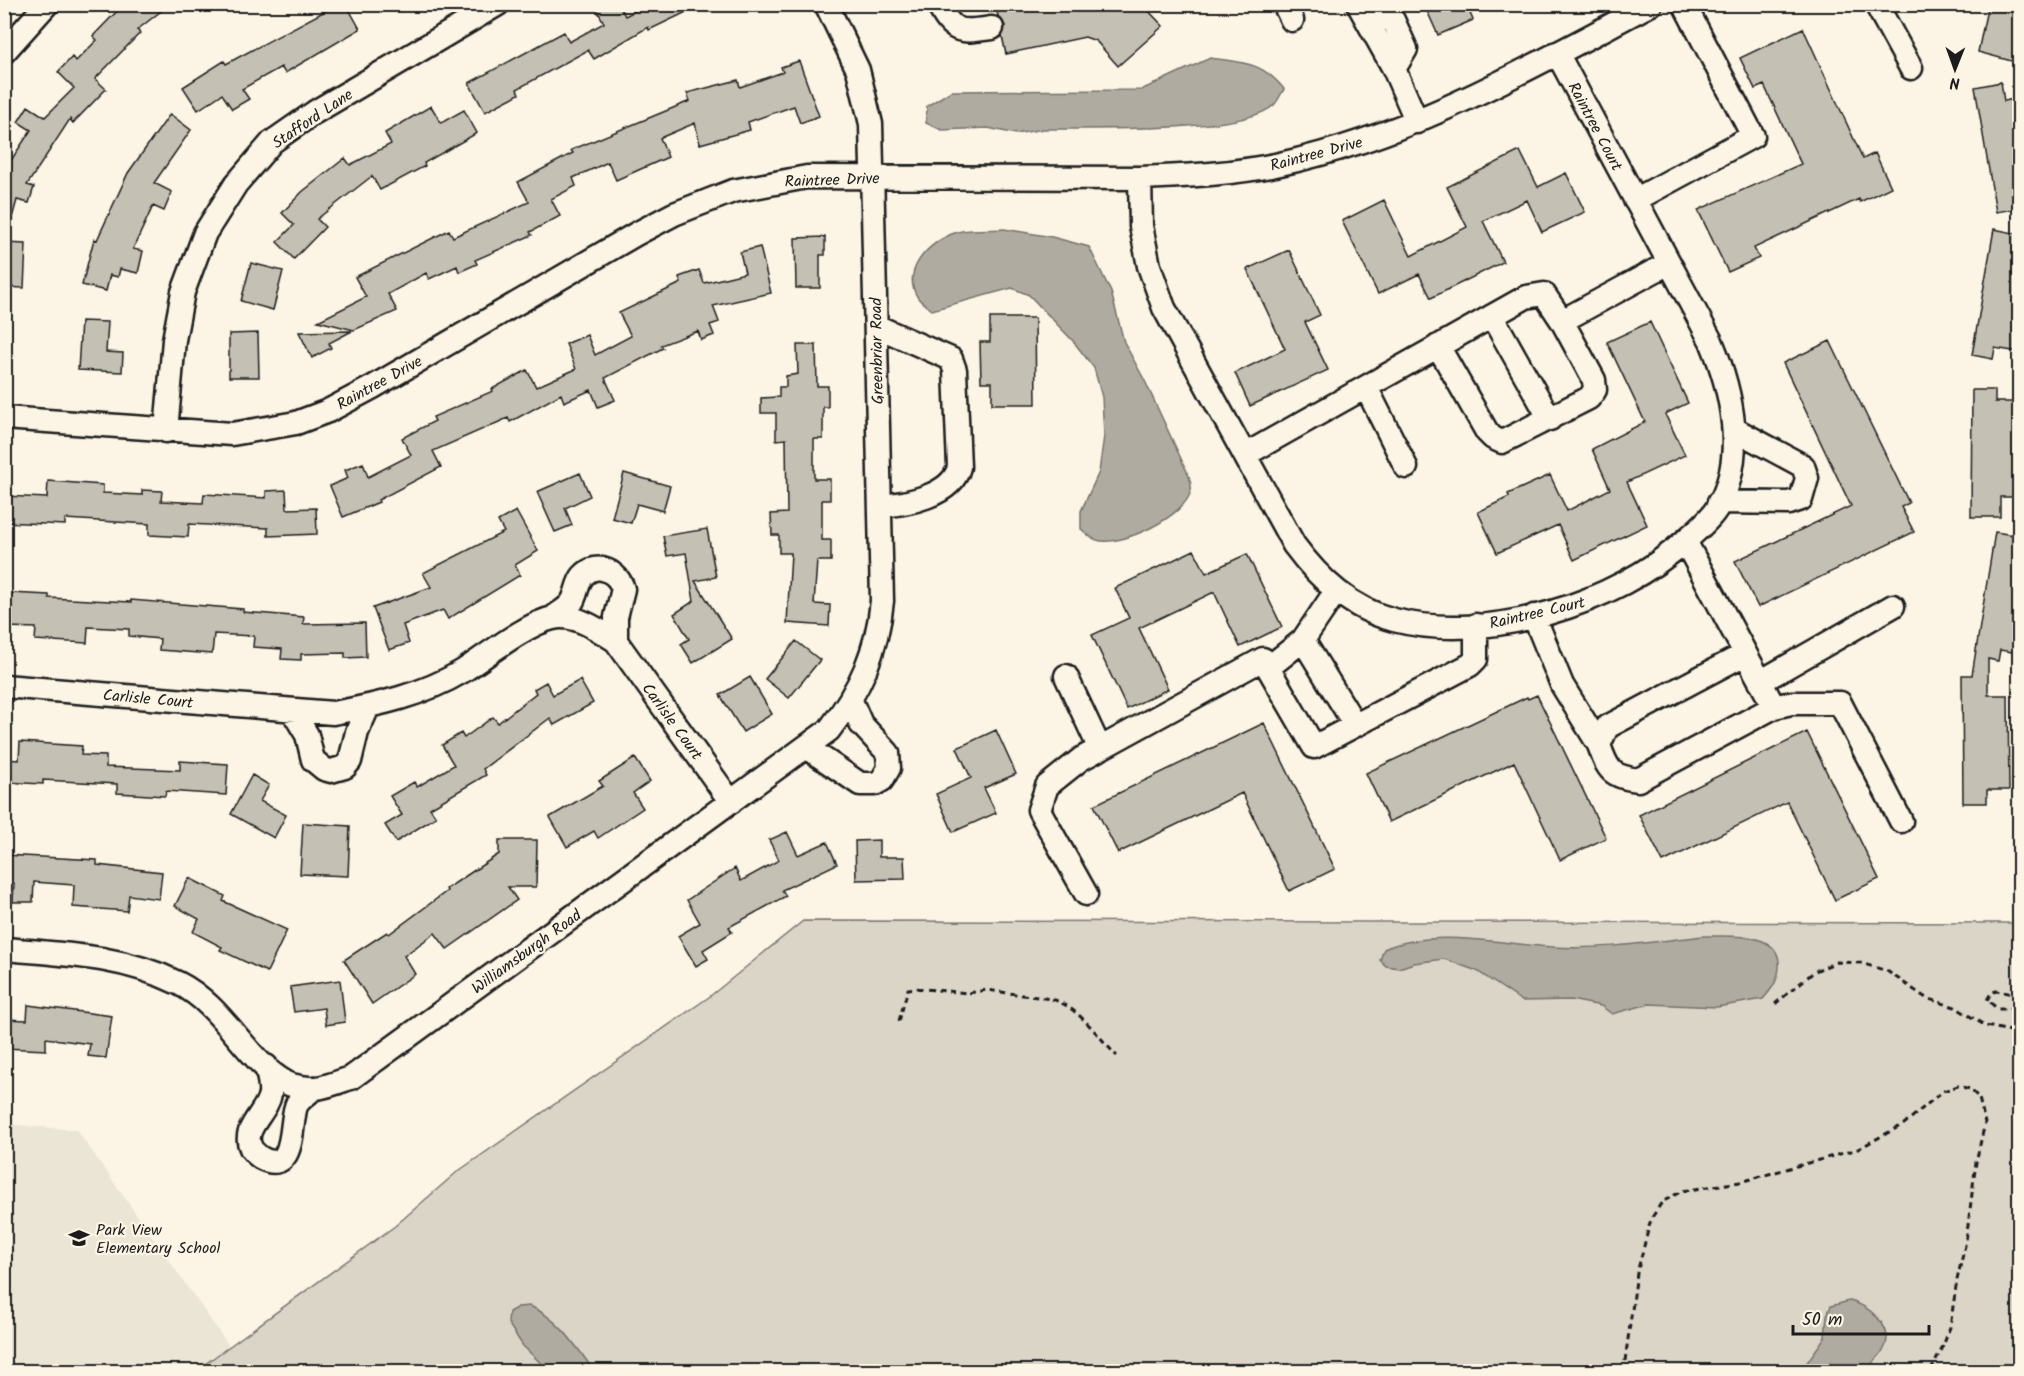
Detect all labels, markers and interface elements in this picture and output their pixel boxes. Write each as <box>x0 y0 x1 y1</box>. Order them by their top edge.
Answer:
north arrow <box>1925 39 1985 99</box>
text: N <box>1949 70 1960 95</box>
street label: Raintree Court <box>1561 78 1629 176</box>
street label: Stafford Lane <box>267 83 358 156</box>
street label: Raintree Drive <box>1267 130 1365 179</box>
street label: Raintree Drive <box>784 166 880 195</box>
street label: Greenbriar Road <box>864 296 891 405</box>
street label: Raintree Drive <box>332 349 427 417</box>
street label: Raintree Court <box>1487 590 1588 637</box>
street label: Carlisle Court <box>635 678 709 766</box>
street label: Carlisle Court <box>102 683 195 716</box>
street label: Williamsburgh Road <box>467 903 588 1001</box>
place label: Park View Elementary School <box>96 1218 221 1261</box>
school or university icon: Park View Elementary School <box>67 1226 91 1250</box>
scale bar <box>1793 1298 1930 1336</box>
text: 50 m <box>1802 1306 1842 1335</box>

